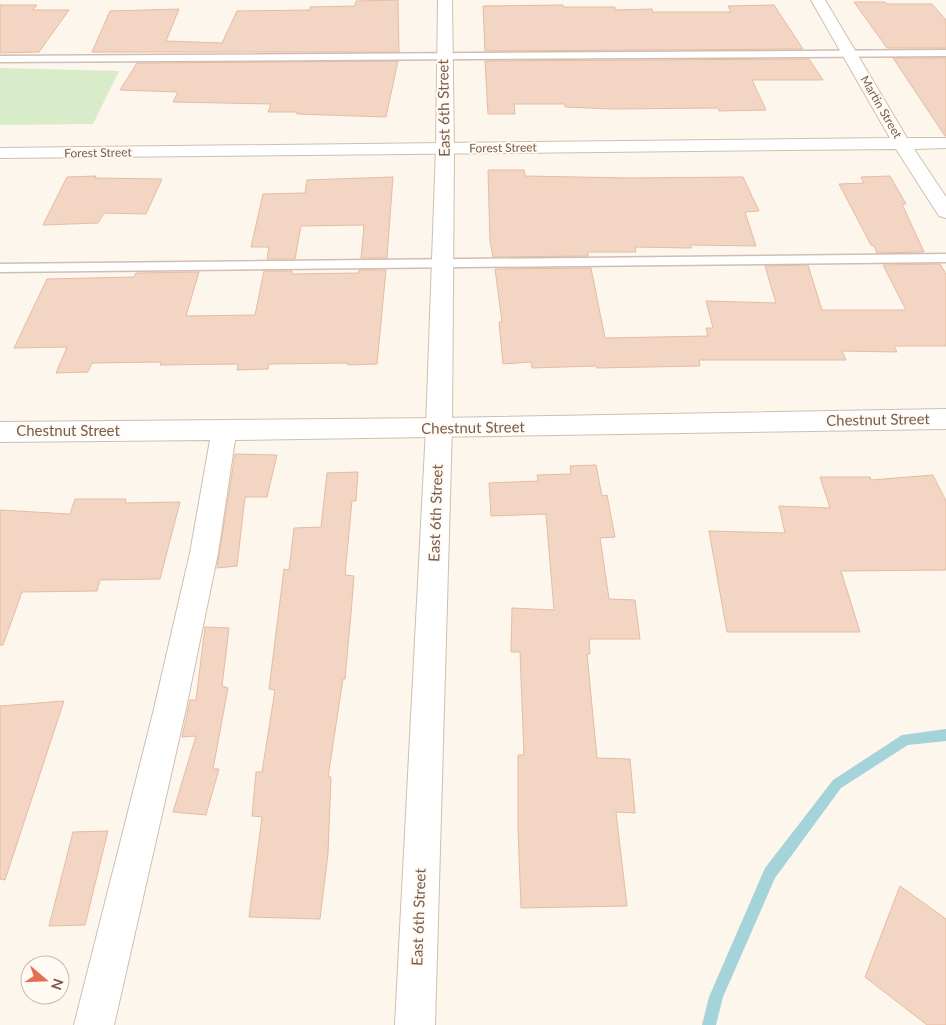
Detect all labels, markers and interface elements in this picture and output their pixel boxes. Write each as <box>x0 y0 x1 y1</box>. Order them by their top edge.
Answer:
street label: East 6th Street <box>433 58 453 157</box>
street label: Martin Street <box>857 73 906 141</box>
street label: Forest Street <box>469 139 538 156</box>
street label: Forest Street <box>64 144 133 161</box>
street label: Chestnut Street <box>826 409 931 429</box>
street label: Chestnut Street <box>421 417 526 437</box>
street label: Chestnut Street <box>16 421 120 439</box>
street label: East 6th Street <box>424 463 446 562</box>
street label: East 6th Street <box>407 867 429 966</box>
north arrow <box>20 955 70 1005</box>
text: N <box>48 977 68 992</box>

